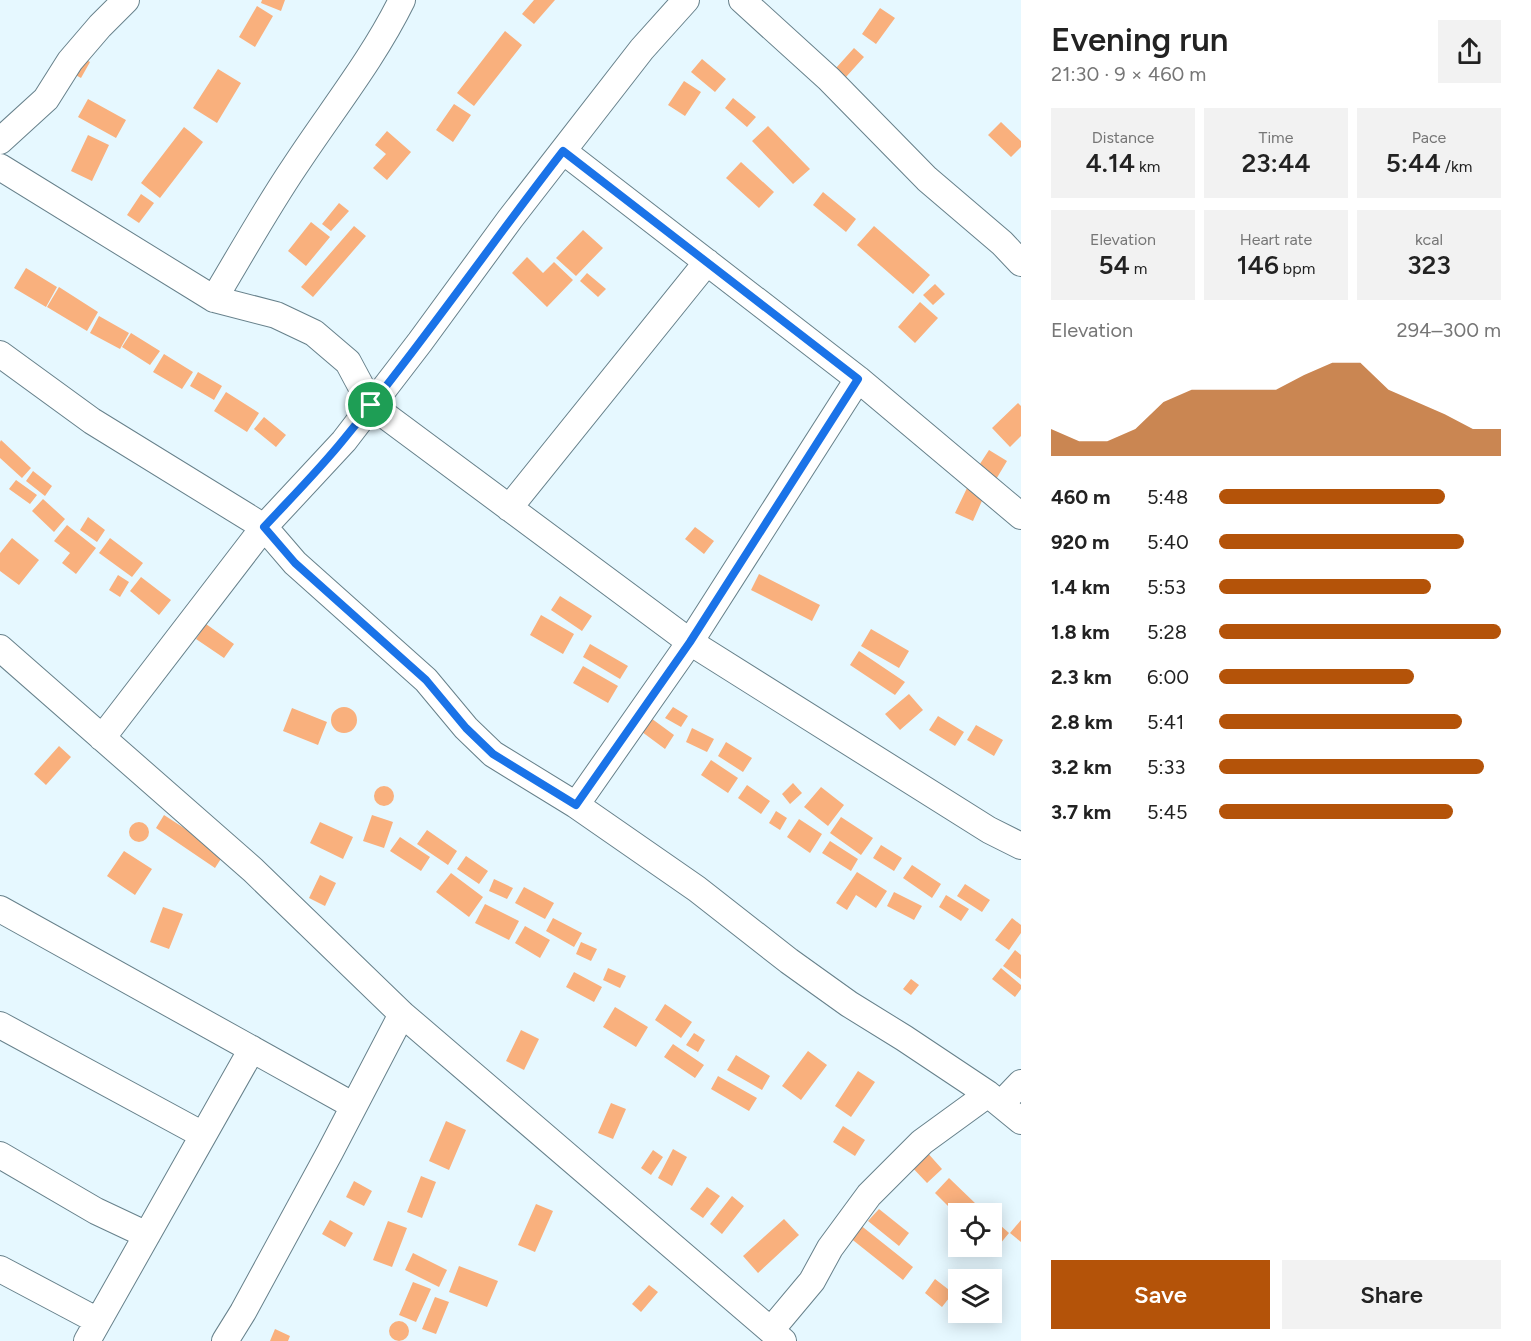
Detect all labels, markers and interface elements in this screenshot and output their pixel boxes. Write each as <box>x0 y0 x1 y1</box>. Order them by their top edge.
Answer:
text: Evening run <box>1051 20 1228 59</box>
button: share <box>1438 20 1501 83</box>
text: 21:30 · 9 × 460 m <box>1051 62 1206 86</box>
text: Distance <box>1092 128 1154 147</box>
text: Time <box>1259 128 1293 147</box>
text: Pace <box>1412 128 1446 147</box>
text: 4.14 <box>1086 147 1135 179</box>
text: 23:44 <box>1241 147 1311 179</box>
text: 5:44 <box>1386 147 1441 179</box>
text: km <box>1135 157 1160 176</box>
text: /km <box>1441 157 1472 176</box>
text: Elevation <box>1090 230 1156 249</box>
text: Heart rate <box>1240 230 1312 249</box>
text: kcal <box>1415 230 1443 249</box>
text: 54 <box>1099 249 1130 281</box>
text: 146 <box>1237 249 1279 281</box>
text: 323 <box>1407 249 1451 281</box>
text: m <box>1130 259 1147 278</box>
text: bpm <box>1279 259 1315 278</box>
text: Elevation <box>1051 318 1133 342</box>
text: 294–300 m <box>1397 318 1501 342</box>
pin <box>345 379 396 430</box>
icon: arrive <box>354 388 387 421</box>
text: 460 m <box>1051 485 1110 509</box>
text: 5:48 <box>1147 485 1188 509</box>
text: 920 m <box>1051 530 1109 554</box>
text: 5:40 <box>1147 530 1189 554</box>
text: 1.4 km <box>1051 575 1110 599</box>
text: 5:53 <box>1147 575 1186 599</box>
text: 1.8 km <box>1051 620 1110 644</box>
text: 5:28 <box>1147 620 1187 644</box>
text: 2.3 km <box>1051 665 1112 689</box>
text: 6:00 <box>1147 665 1189 689</box>
text: 2.8 km <box>1051 710 1113 734</box>
text: 5:41 <box>1147 710 1184 734</box>
text: 3.2 km <box>1051 755 1112 779</box>
text: 5:33 <box>1147 755 1185 779</box>
text: 3.7 km <box>1051 800 1111 824</box>
text: 5:45 <box>1147 800 1187 824</box>
map controls <box>948 1203 1002 1323</box>
button: locate <box>948 1203 1002 1257</box>
button: Save <box>1051 1260 1270 1329</box>
button: Share <box>1282 1260 1501 1329</box>
button: layers <box>948 1269 1002 1323</box>

